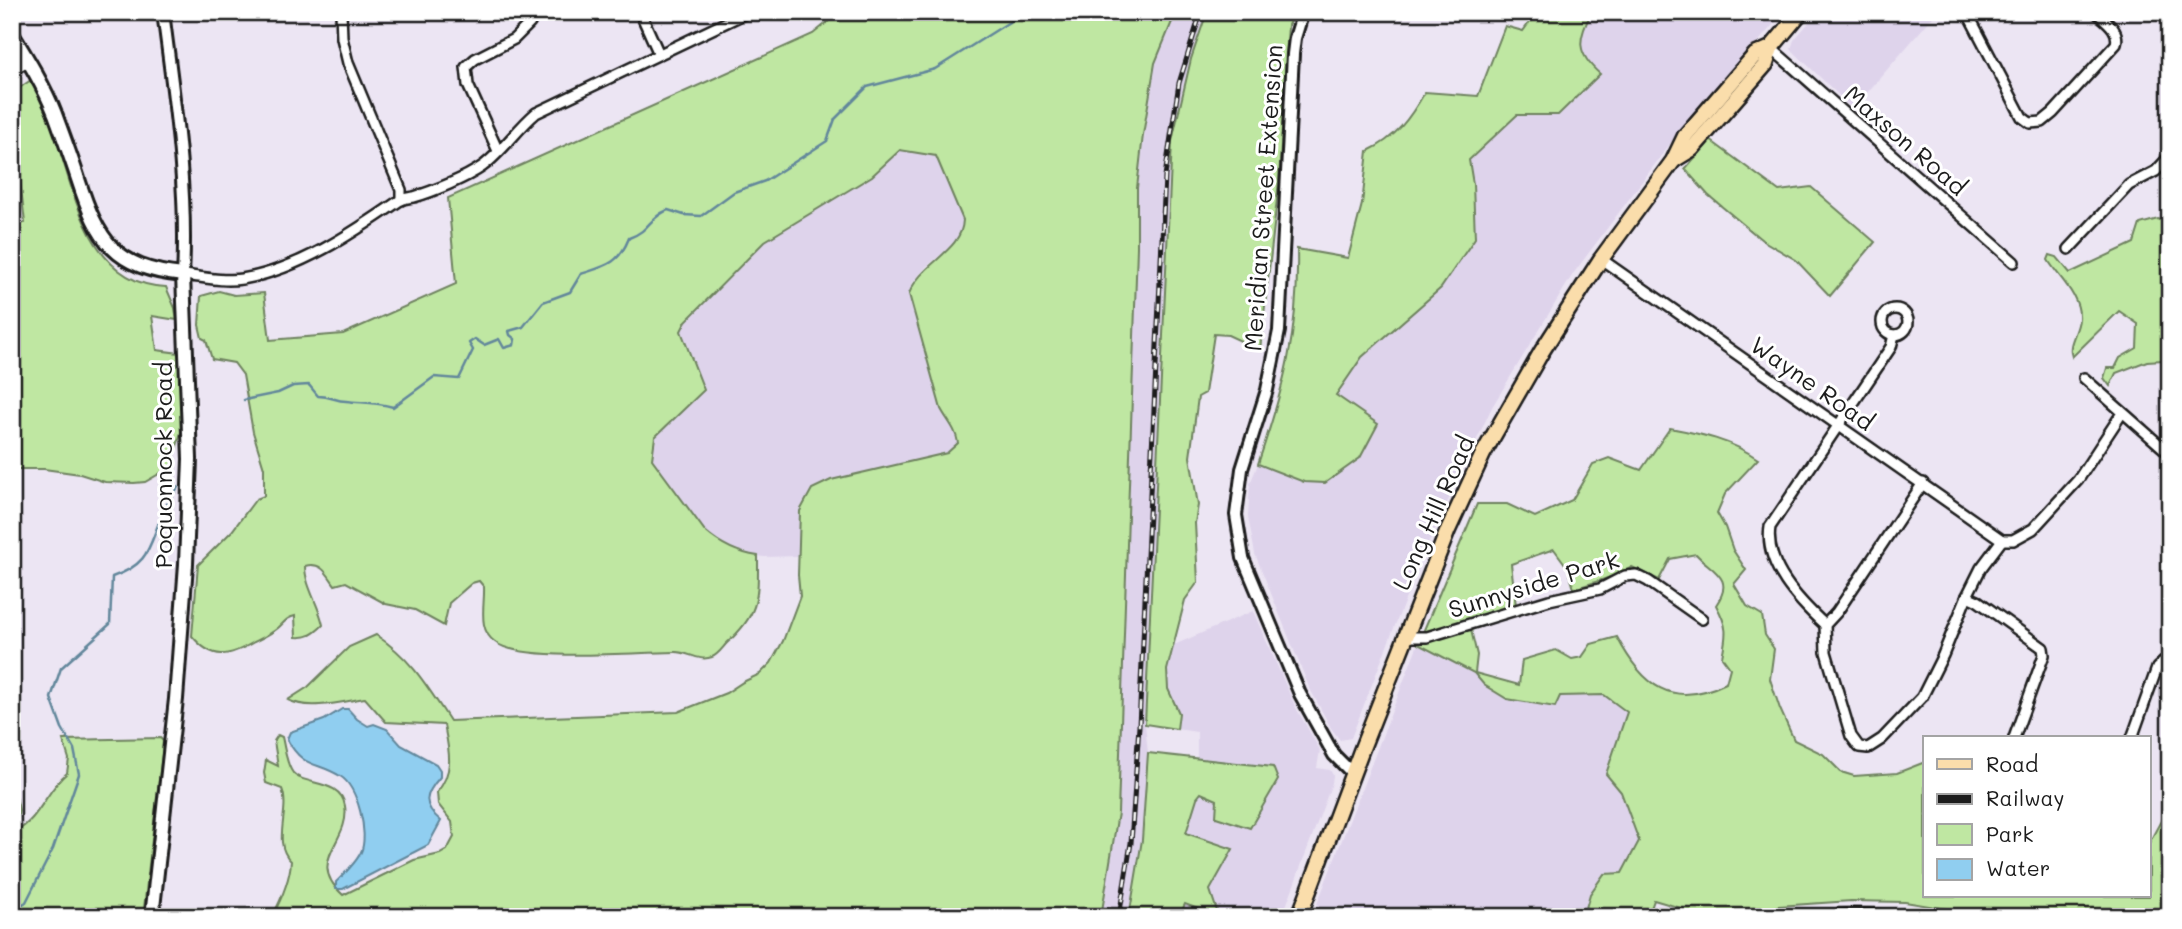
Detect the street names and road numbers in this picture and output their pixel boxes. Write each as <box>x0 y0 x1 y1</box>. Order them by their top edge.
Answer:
street label: Meridian Street Extension <box>1236 44 1289 352</box>
street label: Maxson Road <box>1838 78 1974 202</box>
street label: Wayne Road <box>1745 329 1881 437</box>
street label: Poquonnock Road <box>147 362 178 568</box>
street label: Long Hill Road <box>1385 430 1480 594</box>
street label: Sunnyside Park <box>1444 543 1623 624</box>

